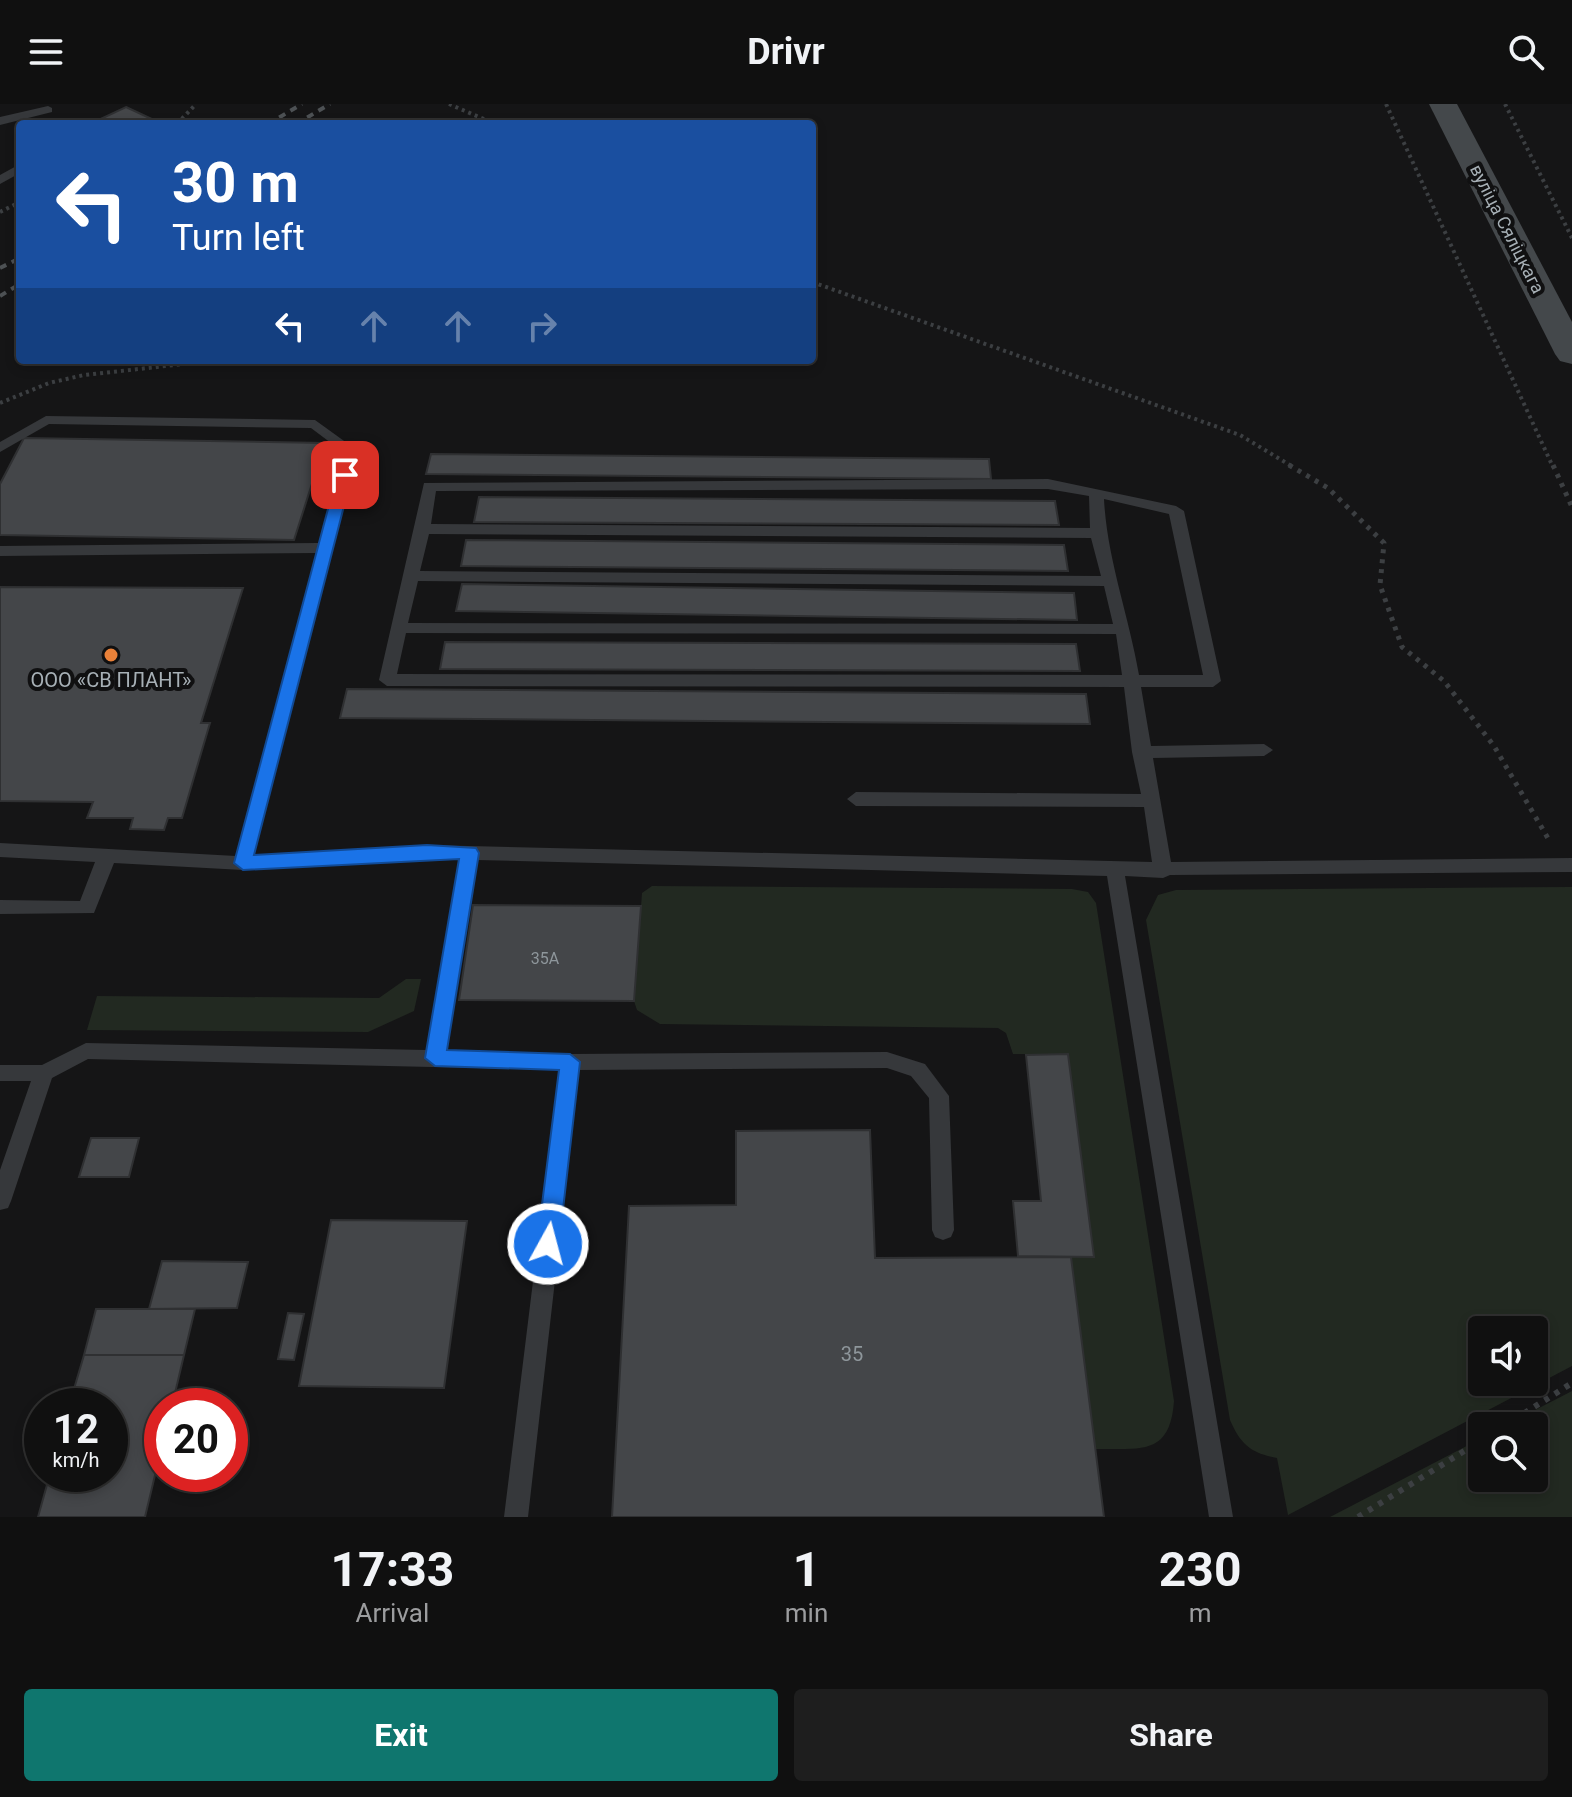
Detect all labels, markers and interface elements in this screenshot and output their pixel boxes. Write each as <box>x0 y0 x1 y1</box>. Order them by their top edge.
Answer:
icon: menu <box>24 30 68 74</box>
icon: search <box>1504 30 1548 74</box>
text: Drivr <box>747 31 825 73</box>
text: 30 m <box>172 150 299 216</box>
icon: left <box>40 152 144 256</box>
street label: вуліца Сяліцкага <box>1466 161 1549 297</box>
text: Turn left <box>172 217 305 259</box>
icon: left <box>268 304 312 348</box>
icon: ahead <box>352 304 396 348</box>
icon: ahead <box>436 304 480 348</box>
icon: right <box>520 304 564 348</box>
pin <box>311 441 379 509</box>
icon: arrive <box>323 453 367 497</box>
marker: ООО «СВ ПЛАНТ» <box>102 646 120 664</box>
place label: ООО «СВ ПЛАНТ» <box>31 668 191 692</box>
house number: 35А <box>531 949 560 968</box>
position arrow <box>506 1202 590 1286</box>
map controls <box>1468 1316 1548 1492</box>
button: sound <box>1468 1316 1548 1396</box>
house number: 35 <box>841 1342 863 1366</box>
speed limit sign: 20 <box>144 1388 248 1492</box>
text: 12 <box>53 1406 99 1453</box>
button: search <box>1468 1412 1548 1492</box>
text: km/h <box>53 1448 99 1472</box>
text: 17:33 <box>331 1541 454 1598</box>
text: 1 <box>793 1541 820 1598</box>
text: 230 <box>1159 1541 1241 1598</box>
text: Arrival <box>356 1598 429 1628</box>
text: min <box>785 1598 828 1628</box>
text: m <box>1189 1598 1212 1628</box>
button: Exit <box>24 1689 778 1781</box>
button: Share <box>794 1689 1548 1781</box>

